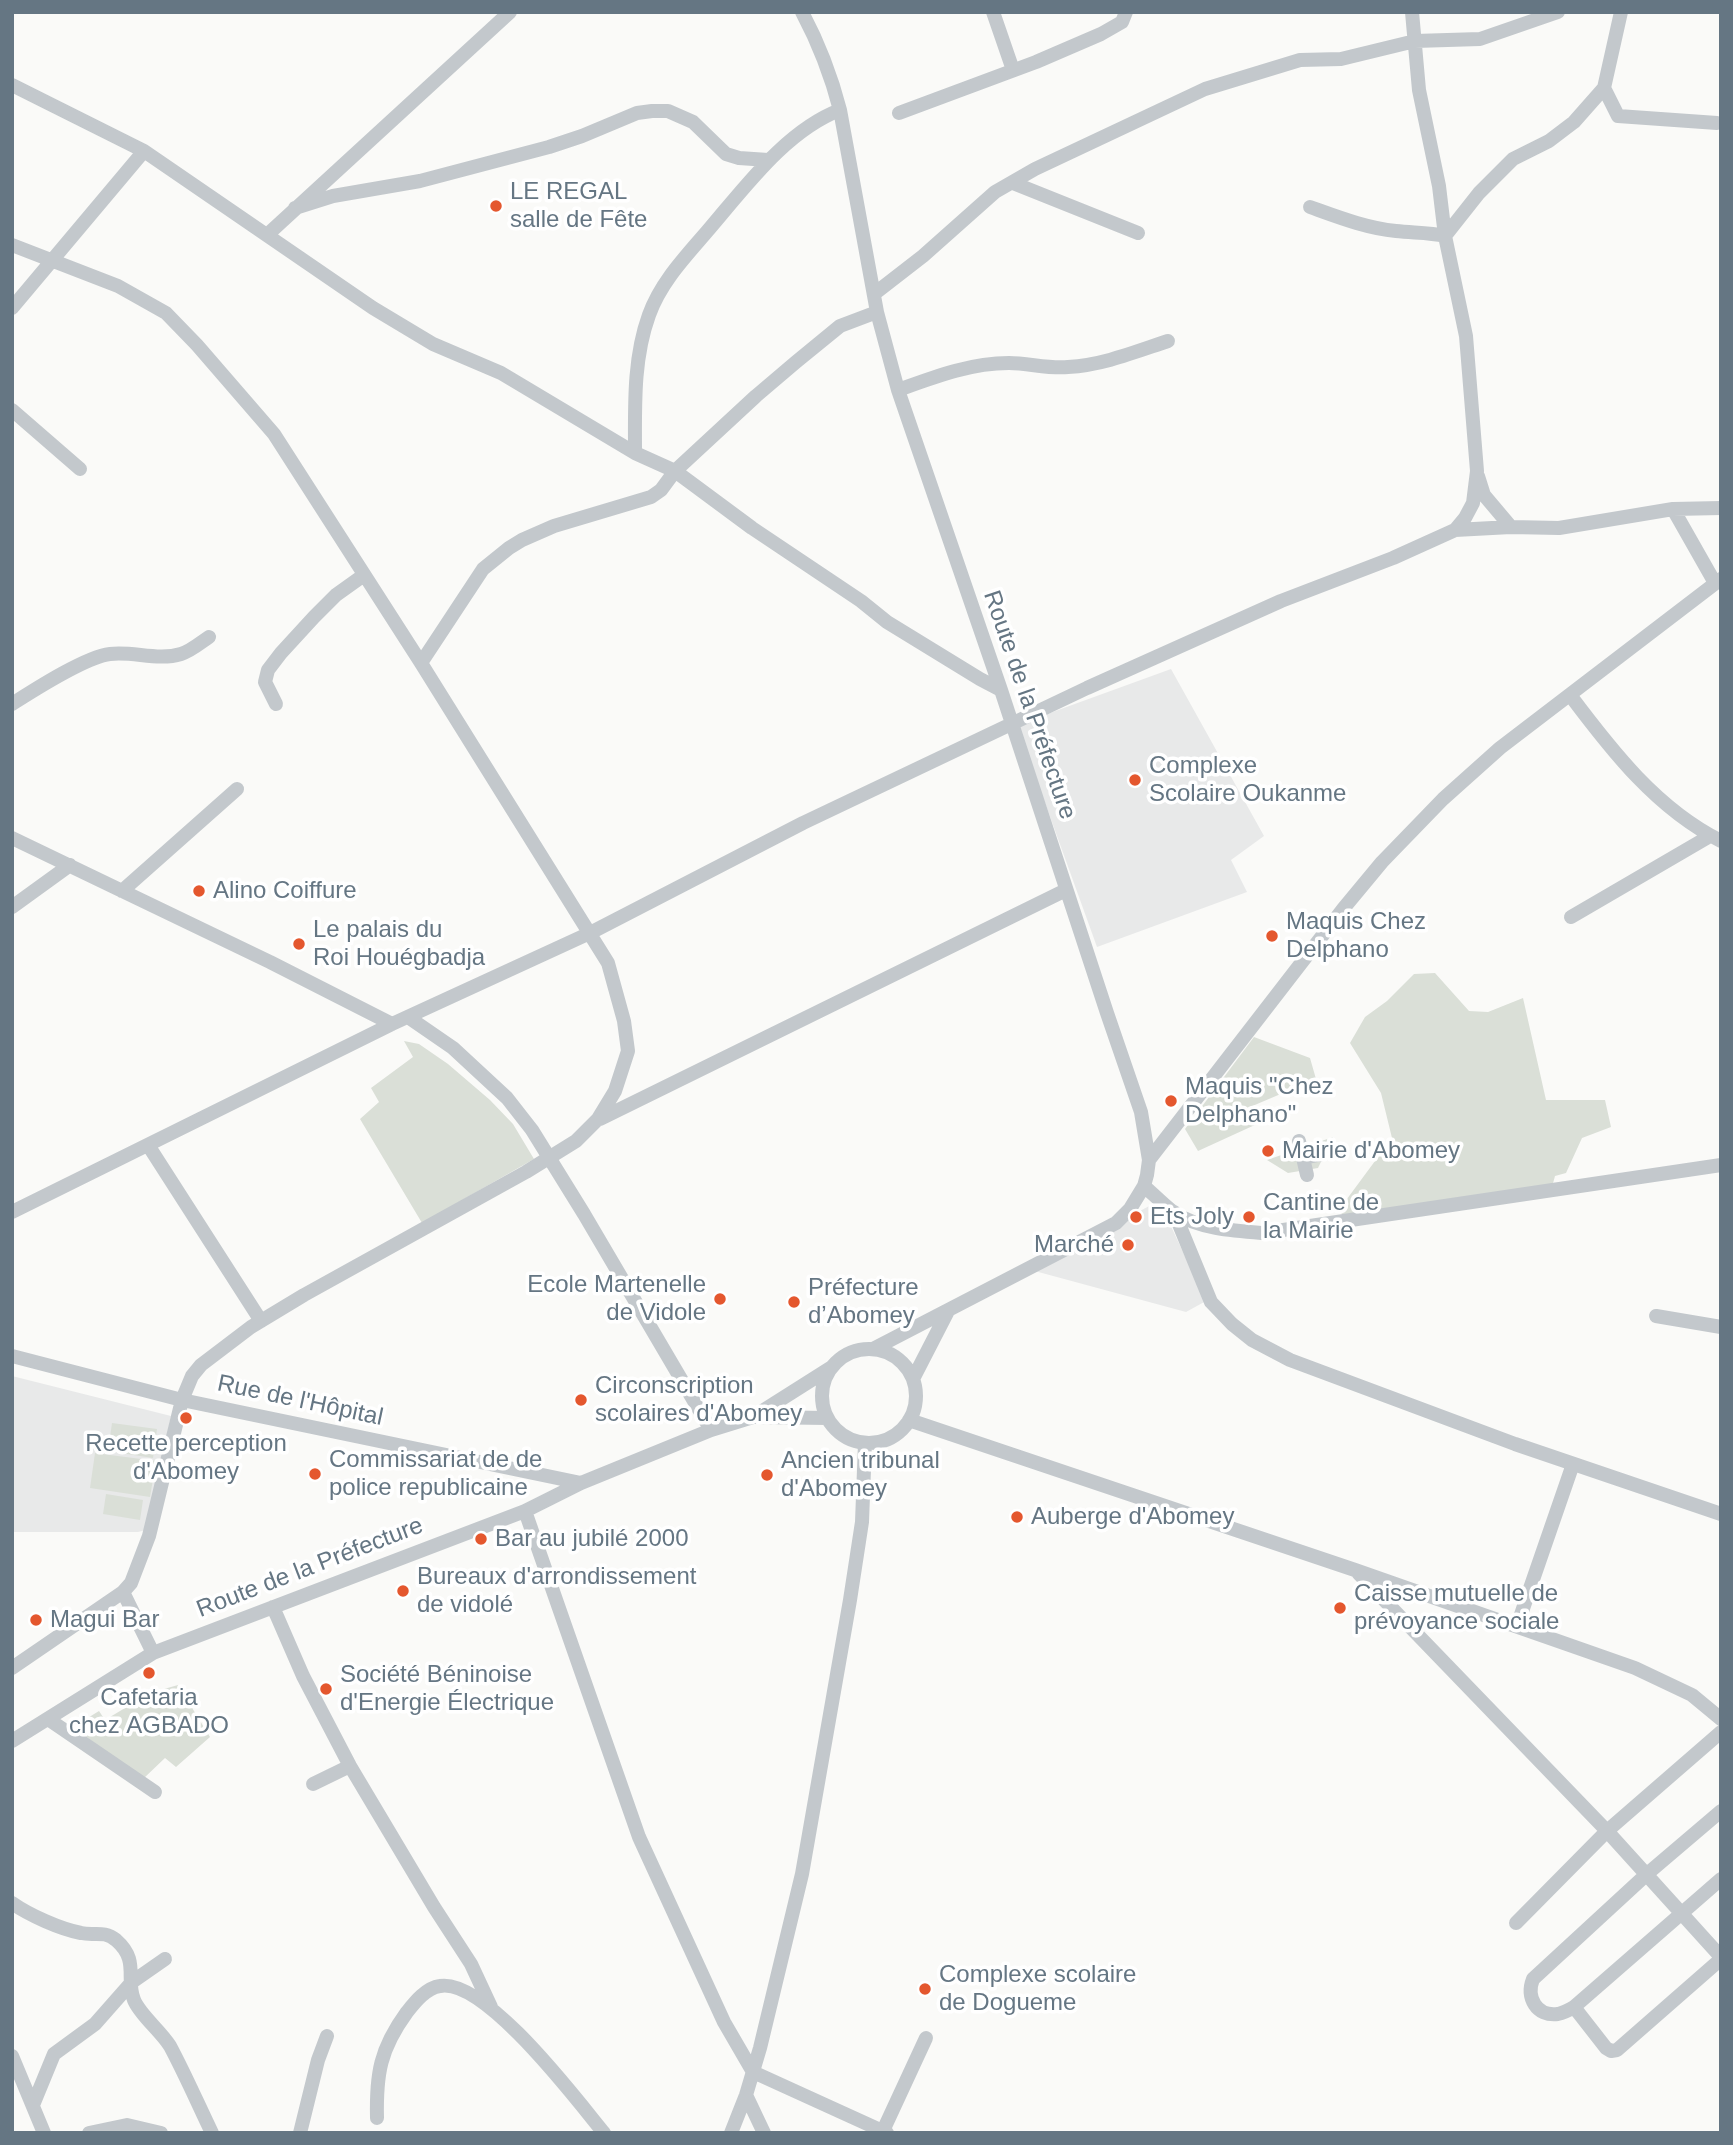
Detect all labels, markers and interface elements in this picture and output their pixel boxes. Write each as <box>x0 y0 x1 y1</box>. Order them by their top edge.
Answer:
place label: LE REGAL salle de Fête <box>510 178 647 234</box>
marker: LE REGAL salle de Fête <box>488 198 504 214</box>
street label: Route de la Préfecture <box>976 587 1082 823</box>
place label: Complexe Scolaire Oukanme <box>1149 752 1346 808</box>
marker: Complexe Scolaire Oukanme <box>1127 772 1143 788</box>
place label: Alino Coiffure <box>213 877 357 905</box>
marker: Alino Coiffure <box>191 883 207 899</box>
place label: Maquis Chez Delphano <box>1286 908 1426 964</box>
place label: Le palais du Roi Houégbadja <box>313 916 485 972</box>
marker: Maquis Chez Delphano <box>1264 928 1280 944</box>
marker: Le palais du Roi Houégbadja <box>291 936 307 952</box>
place label: Maquis "Chez Delphano" <box>1185 1073 1334 1129</box>
marker: Maquis "Chez Delphano" <box>1163 1093 1179 1109</box>
place label: Mairie d'Abomey <box>1282 1137 1460 1165</box>
marker: Mairie d'Abomey <box>1260 1143 1276 1159</box>
place label: Cantine de la Mairie <box>1263 1189 1379 1245</box>
place label: Ets Joly <box>1150 1203 1234 1231</box>
marker: Ets Joly <box>1128 1209 1144 1225</box>
marker: Cantine de la Mairie <box>1241 1209 1257 1225</box>
place label: Marché <box>1034 1231 1114 1259</box>
marker: Marché <box>1120 1237 1136 1253</box>
place label: Ecole Martenelle de Vidole <box>527 1271 706 1327</box>
place label: Préfecture d’Abomey <box>808 1274 919 1330</box>
marker: Ecole Martenelle de Vidole <box>712 1291 728 1307</box>
marker: Préfecture d’Abomey <box>786 1294 802 1310</box>
street label: Rue de l'Hôpital <box>215 1369 385 1433</box>
place label: Circonscription scolaires d'Abomey <box>595 1372 802 1428</box>
marker: Circonscription scolaires d'Abomey <box>573 1392 589 1408</box>
marker: Recette perception d'Abomey <box>178 1410 194 1426</box>
place label: Recette perception d'Abomey <box>85 1430 287 1486</box>
place label: Commissariat de de police republicaine <box>329 1446 542 1502</box>
place label: Ancien tribunal d'Abomey <box>781 1447 940 1503</box>
marker: Commissariat de de police republicaine <box>307 1466 323 1482</box>
marker: Ancien tribunal d'Abomey <box>759 1467 775 1483</box>
place label: Auberge d'Abomey <box>1031 1503 1234 1531</box>
marker: Auberge d'Abomey <box>1009 1509 1025 1525</box>
street label: Route de la Préfecture <box>193 1512 427 1624</box>
place label: Bar au jubilé 2000 <box>495 1525 688 1553</box>
marker: Bar au jubilé 2000 <box>473 1531 489 1547</box>
place label: Bureaux d'arrondissement de vidolé <box>417 1563 696 1619</box>
place label: Caisse mutuelle de prévoyance sociale <box>1354 1580 1559 1636</box>
marker: Bureaux d'arrondissement de vidolé <box>395 1583 411 1599</box>
marker: Caisse mutuelle de prévoyance sociale <box>1332 1600 1348 1616</box>
place label: Magui Bar <box>50 1606 159 1634</box>
marker: Magui Bar <box>28 1612 44 1628</box>
place label: Société Béninoise d'Energie Électrique <box>340 1661 554 1717</box>
marker: Cafetaria chez AGBADO <box>141 1665 157 1681</box>
marker: Société Béninoise d'Energie Électrique <box>318 1681 334 1697</box>
place label: Cafetaria chez AGBADO <box>69 1684 229 1740</box>
place label: Complexe scolaire de Dogueme <box>939 1961 1136 2017</box>
marker: Complexe scolaire de Dogueme <box>917 1981 933 1997</box>

